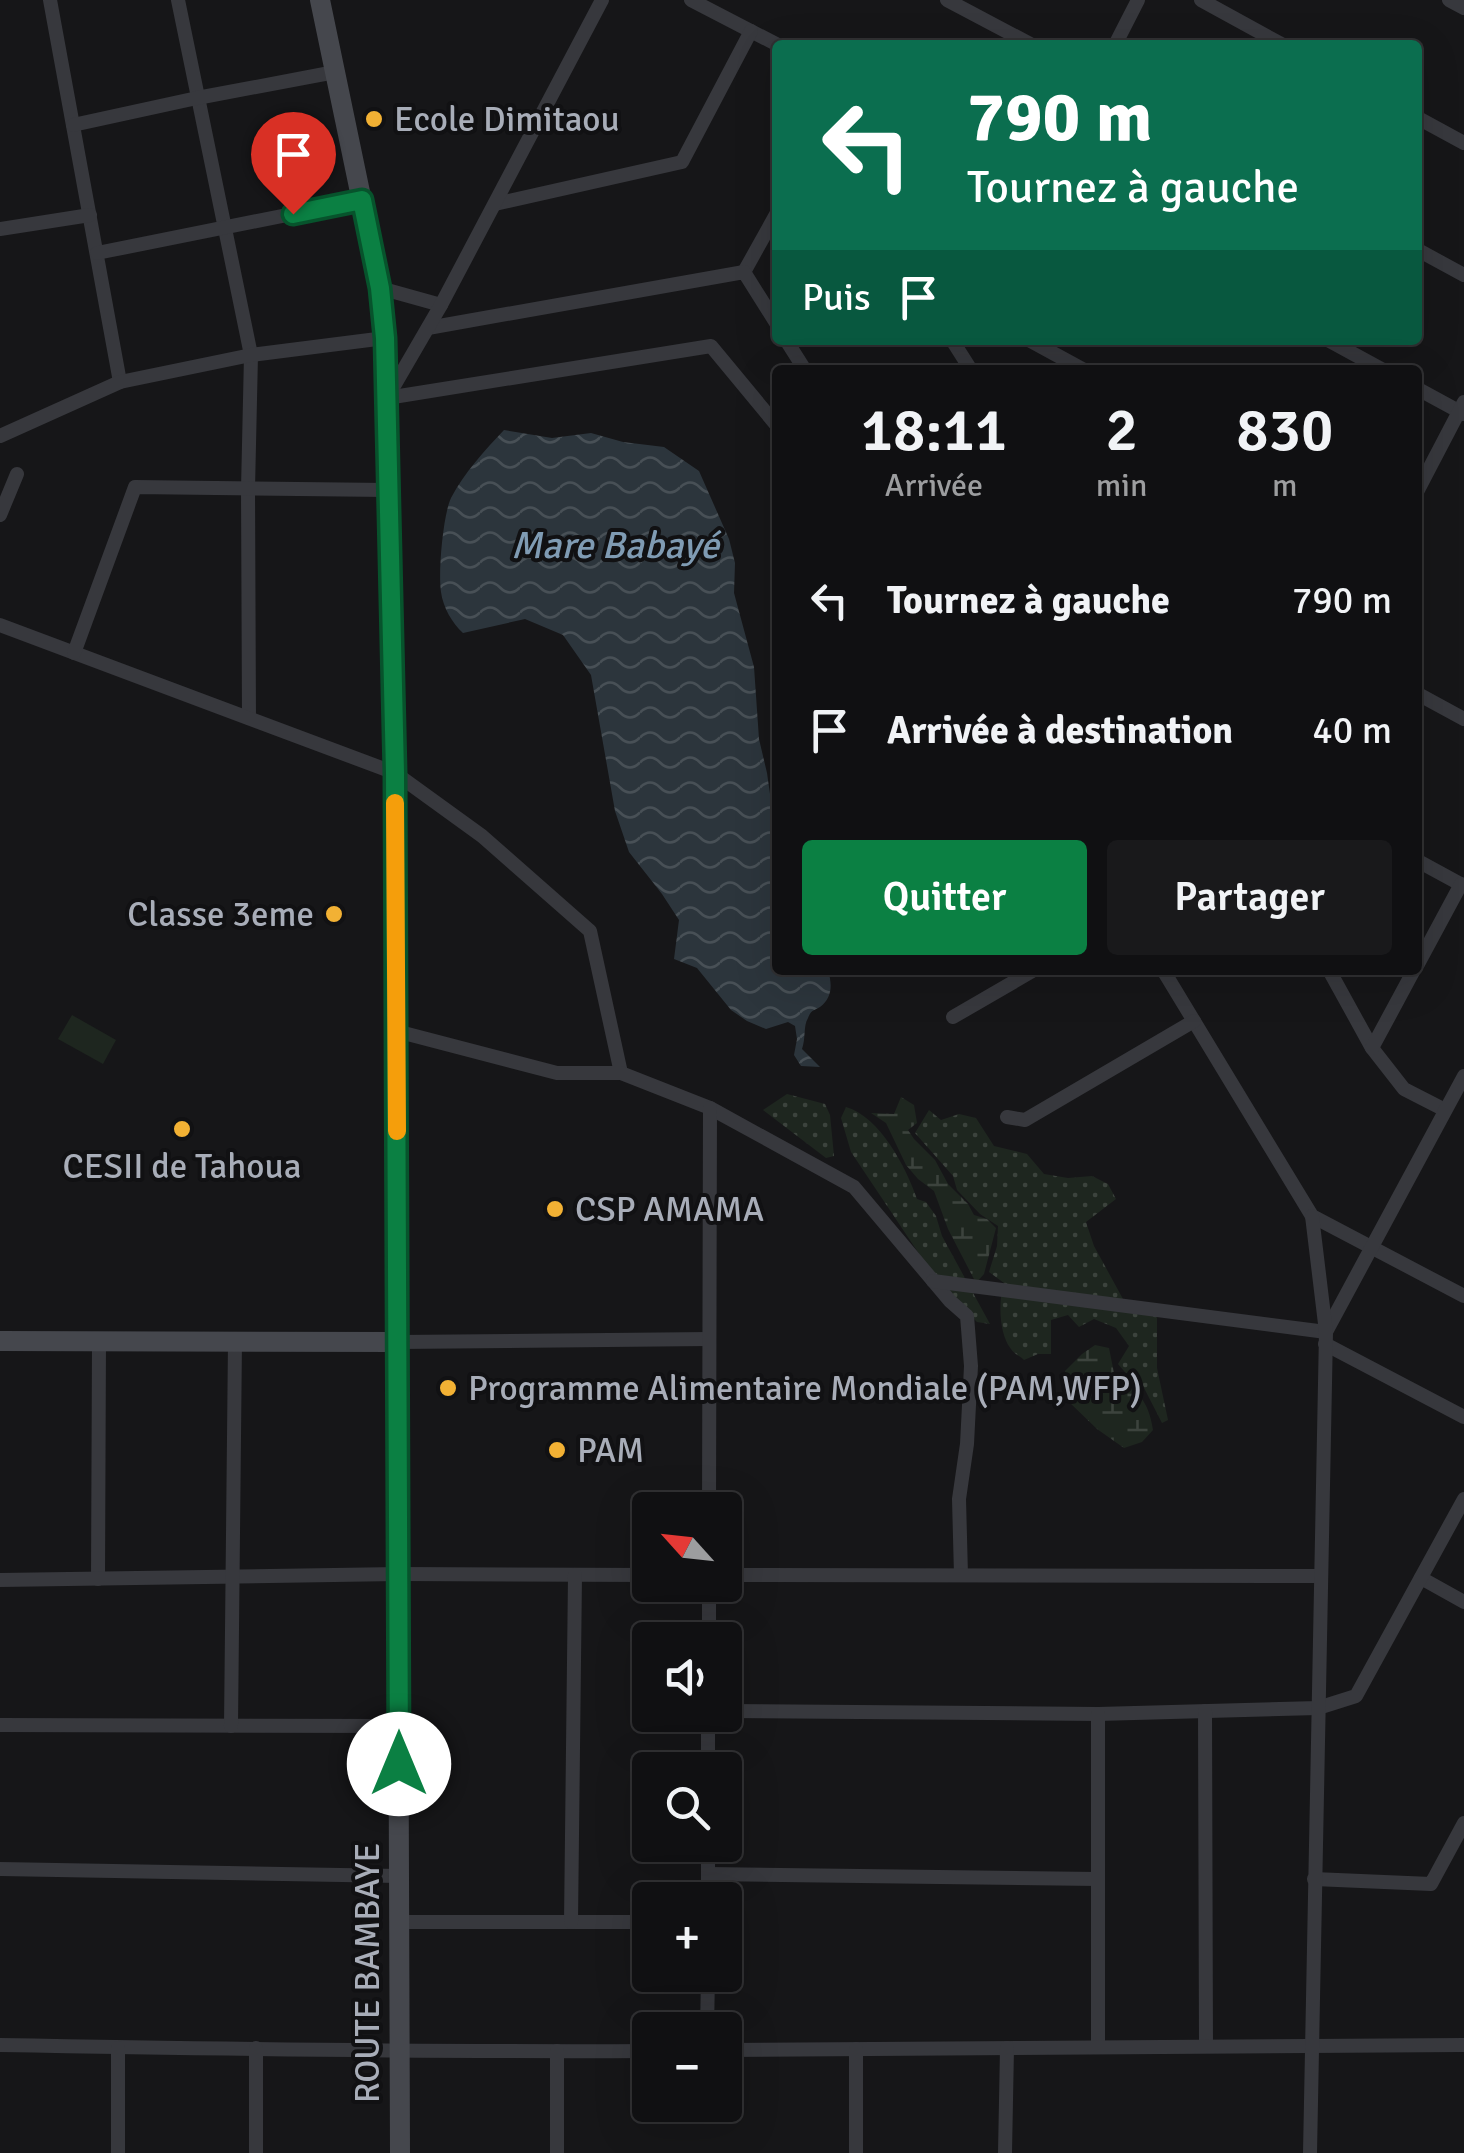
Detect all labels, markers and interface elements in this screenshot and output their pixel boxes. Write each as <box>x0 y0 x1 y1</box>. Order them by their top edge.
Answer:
text: 790 m <box>967 74 1152 160</box>
icon: left <box>802 80 932 210</box>
place label: Ecole Dimitaou <box>394 98 620 141</box>
marker: Ecole Dimitaou <box>363 108 385 130</box>
pin <box>251 112 336 215</box>
icon: arrive <box>266 127 321 182</box>
text: Tournez à gauche <box>967 160 1299 215</box>
icon: arrive <box>891 270 946 325</box>
text: Puis <box>802 274 871 321</box>
text: 18:11 <box>861 394 1007 468</box>
text: 2 <box>1105 394 1138 468</box>
text: 830 <box>1236 394 1333 468</box>
text: Arrivée <box>885 466 983 505</box>
text: min <box>1096 466 1147 505</box>
text: m <box>1272 466 1298 505</box>
water label: Mare Babayé <box>511 522 722 569</box>
icon: left <box>802 573 857 628</box>
text: Tournez à gauche <box>887 577 1170 624</box>
text: 790 m <box>1292 577 1392 624</box>
icon: arrive <box>802 703 857 758</box>
text: Arrivée à destination <box>887 707 1233 754</box>
text: 40 m <box>1312 707 1392 754</box>
button: Quitter <box>802 840 1087 955</box>
button: Partager <box>1107 840 1392 955</box>
place label: Classe 3eme <box>127 893 314 936</box>
marker: Classe 3eme <box>323 903 345 925</box>
marker: CESII de Tahoua <box>171 1118 193 1140</box>
place label: CESII de Tahoua <box>63 1145 301 1188</box>
place label: CSP AMAMA <box>575 1188 764 1231</box>
marker: CSP AMAMA <box>544 1198 566 1220</box>
place label: Programme Alimentaire Mondiale (PAM,WFP) <box>468 1367 1142 1410</box>
marker: Programme Alimentaire Mondiale (PAM,WFP) <box>437 1377 459 1399</box>
place label: PAM <box>577 1429 644 1472</box>
marker: PAM <box>546 1439 568 1461</box>
north arrow <box>632 1492 742 1602</box>
map controls <box>632 1492 742 2122</box>
button: sound <box>632 1622 742 1732</box>
position arrow <box>347 1712 451 1816</box>
button: search <box>632 1752 742 1862</box>
street label: ROUTE BAMBAYE <box>346 1843 389 2103</box>
button: + <box>632 1882 742 1992</box>
button: − <box>632 2012 742 2122</box>

